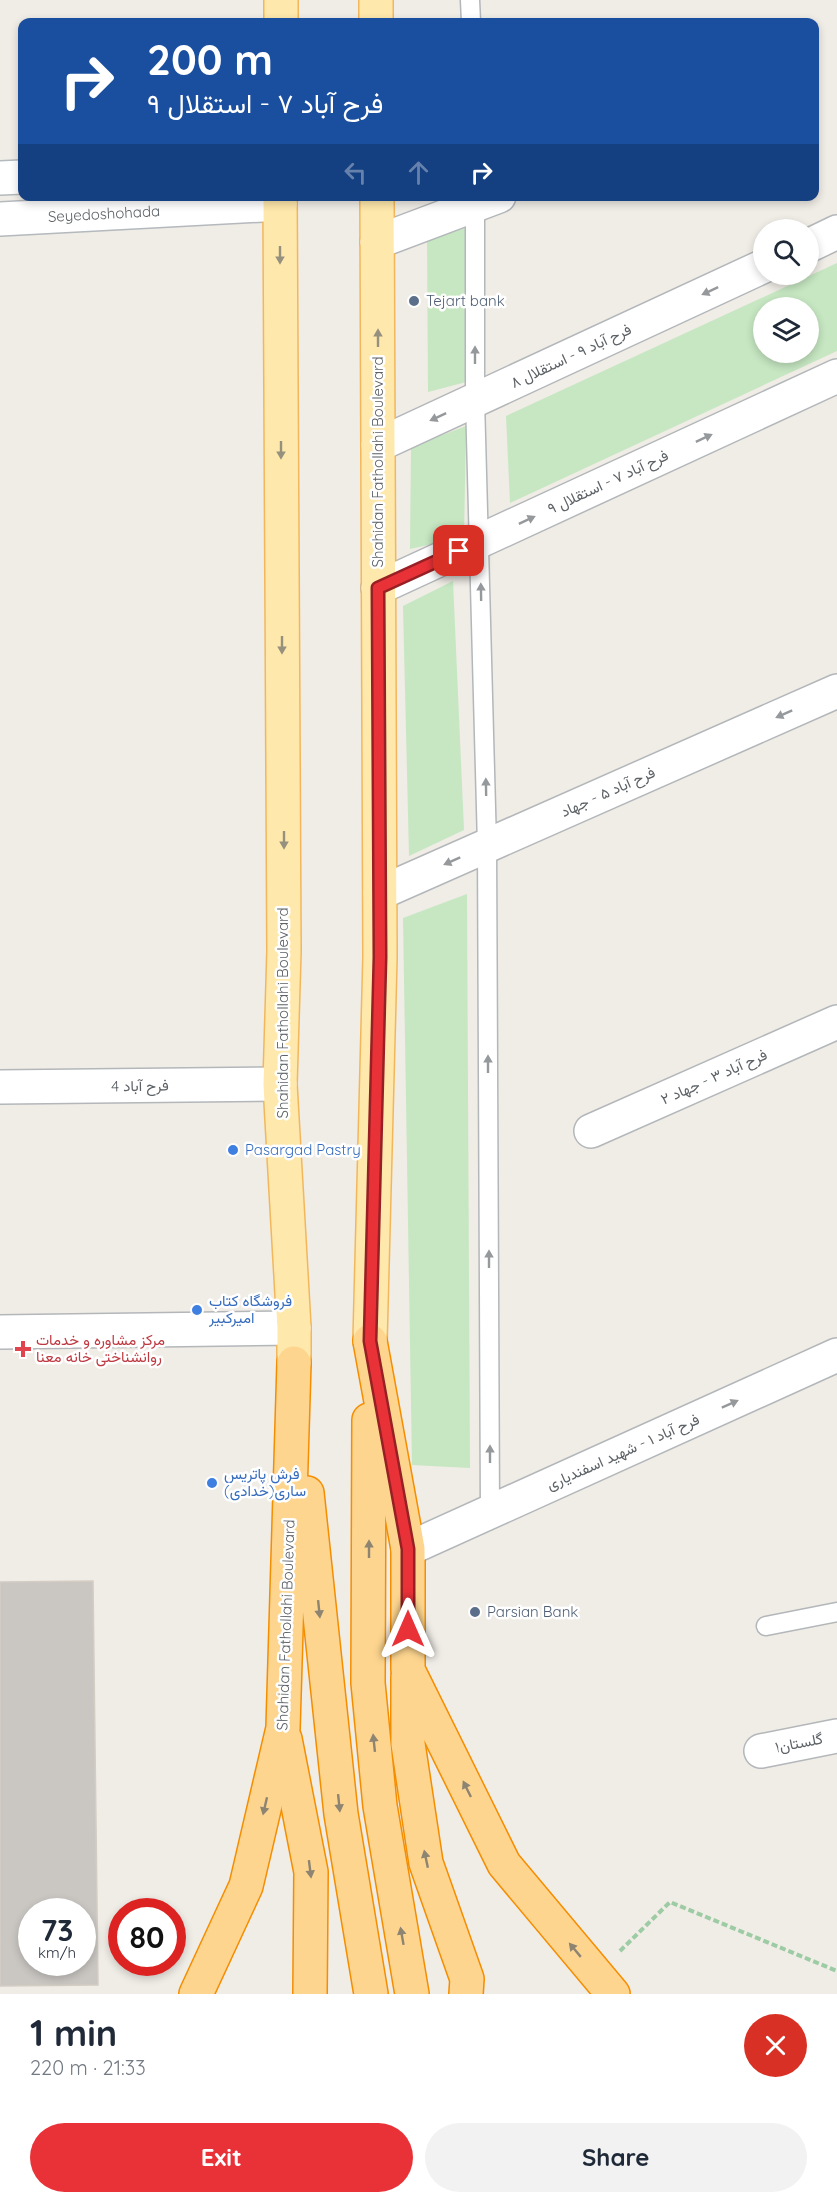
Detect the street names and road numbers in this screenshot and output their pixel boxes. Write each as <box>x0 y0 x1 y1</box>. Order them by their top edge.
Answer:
street label: Seyedoshohada <box>47 201 161 226</box>
street label: فرح آباد ۹ - استقلال ۸ <box>507 319 635 394</box>
street label: Shahidan Fathollahi Boulevard <box>368 356 387 568</box>
street label: فرح آباد ۷ - استقلال ۹ <box>544 445 672 520</box>
street label: فرح آباد ۵ - جهاد <box>558 762 659 823</box>
street label: Shahidan Fathollahi Boulevard <box>273 907 292 1119</box>
street label: فرح آباد ۳ - جهاد ۲ <box>658 1045 771 1110</box>
street label: فرح آباد 4 <box>111 1075 169 1098</box>
street label: فرح آباد ۱ - شهید اسفندیاری <box>543 1409 703 1496</box>
street label: Shahidan Fathollahi Boulevard <box>272 1519 299 1731</box>
street label: گلستان۱ <box>773 1729 825 1756</box>

